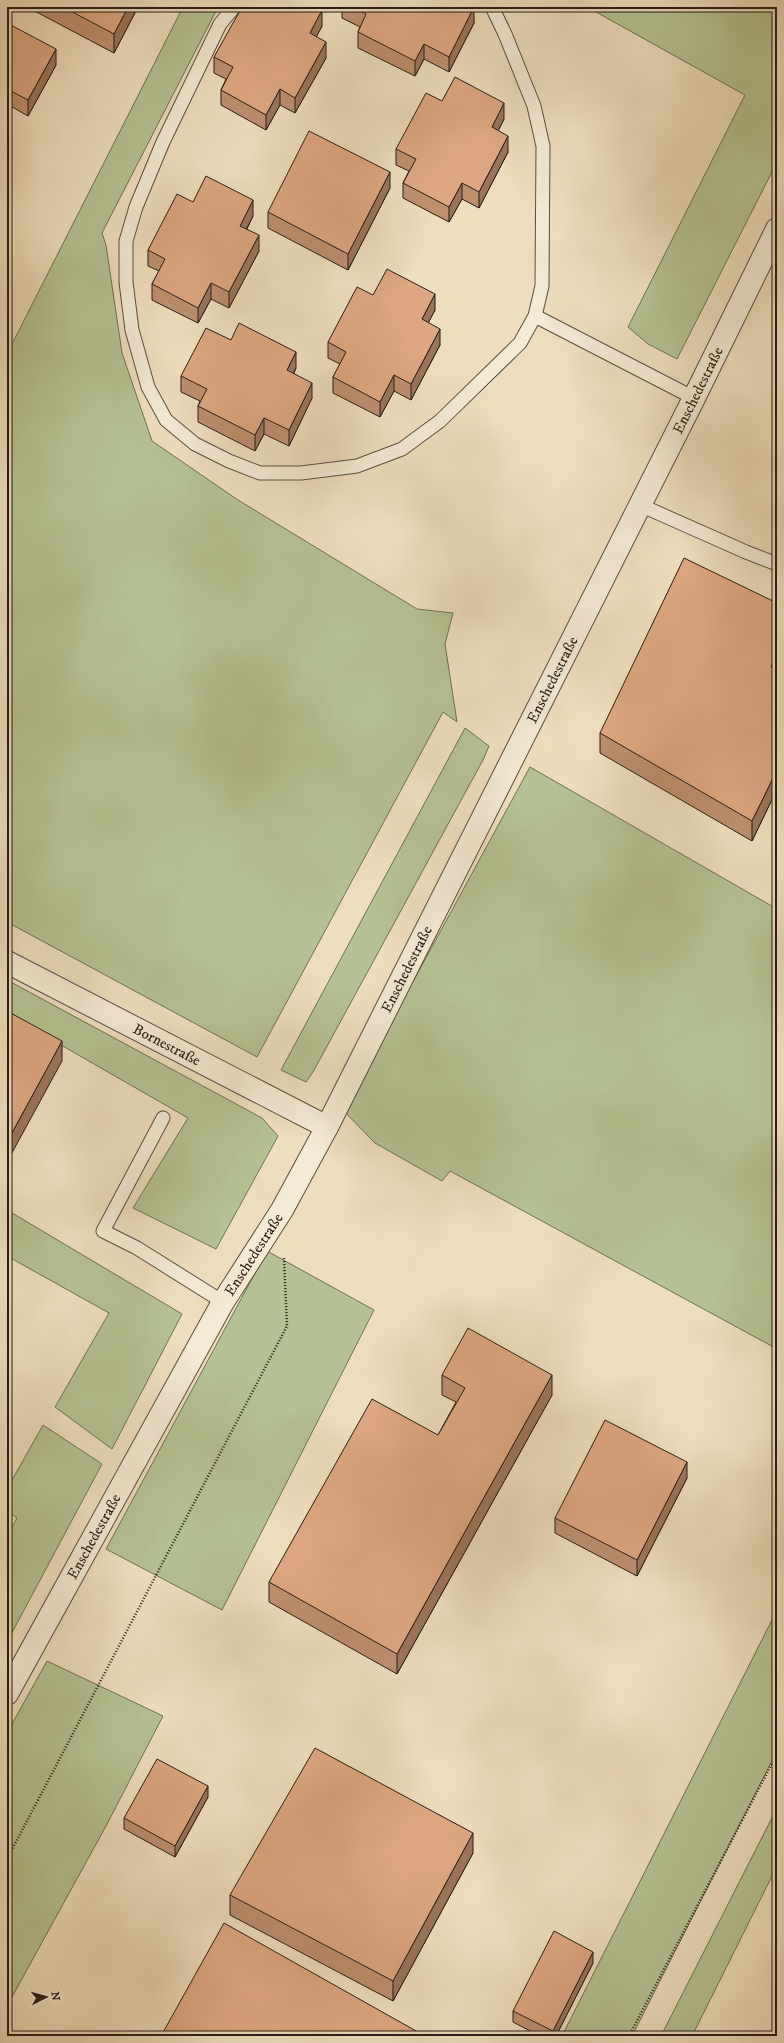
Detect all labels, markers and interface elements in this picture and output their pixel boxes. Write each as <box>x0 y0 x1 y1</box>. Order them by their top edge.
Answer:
street label: Enschedestraße <box>668 344 727 437</box>
street label: Enschedestraße <box>522 633 582 726</box>
street label: Enschedestraße <box>377 923 436 1016</box>
street label: Bornestraße <box>130 1019 204 1070</box>
street label: Enschedestraße <box>220 1209 287 1300</box>
street label: Enschedestraße <box>63 1490 125 1582</box>
north arrow <box>26 1977 66 2017</box>
text: N <box>48 1991 62 2001</box>

